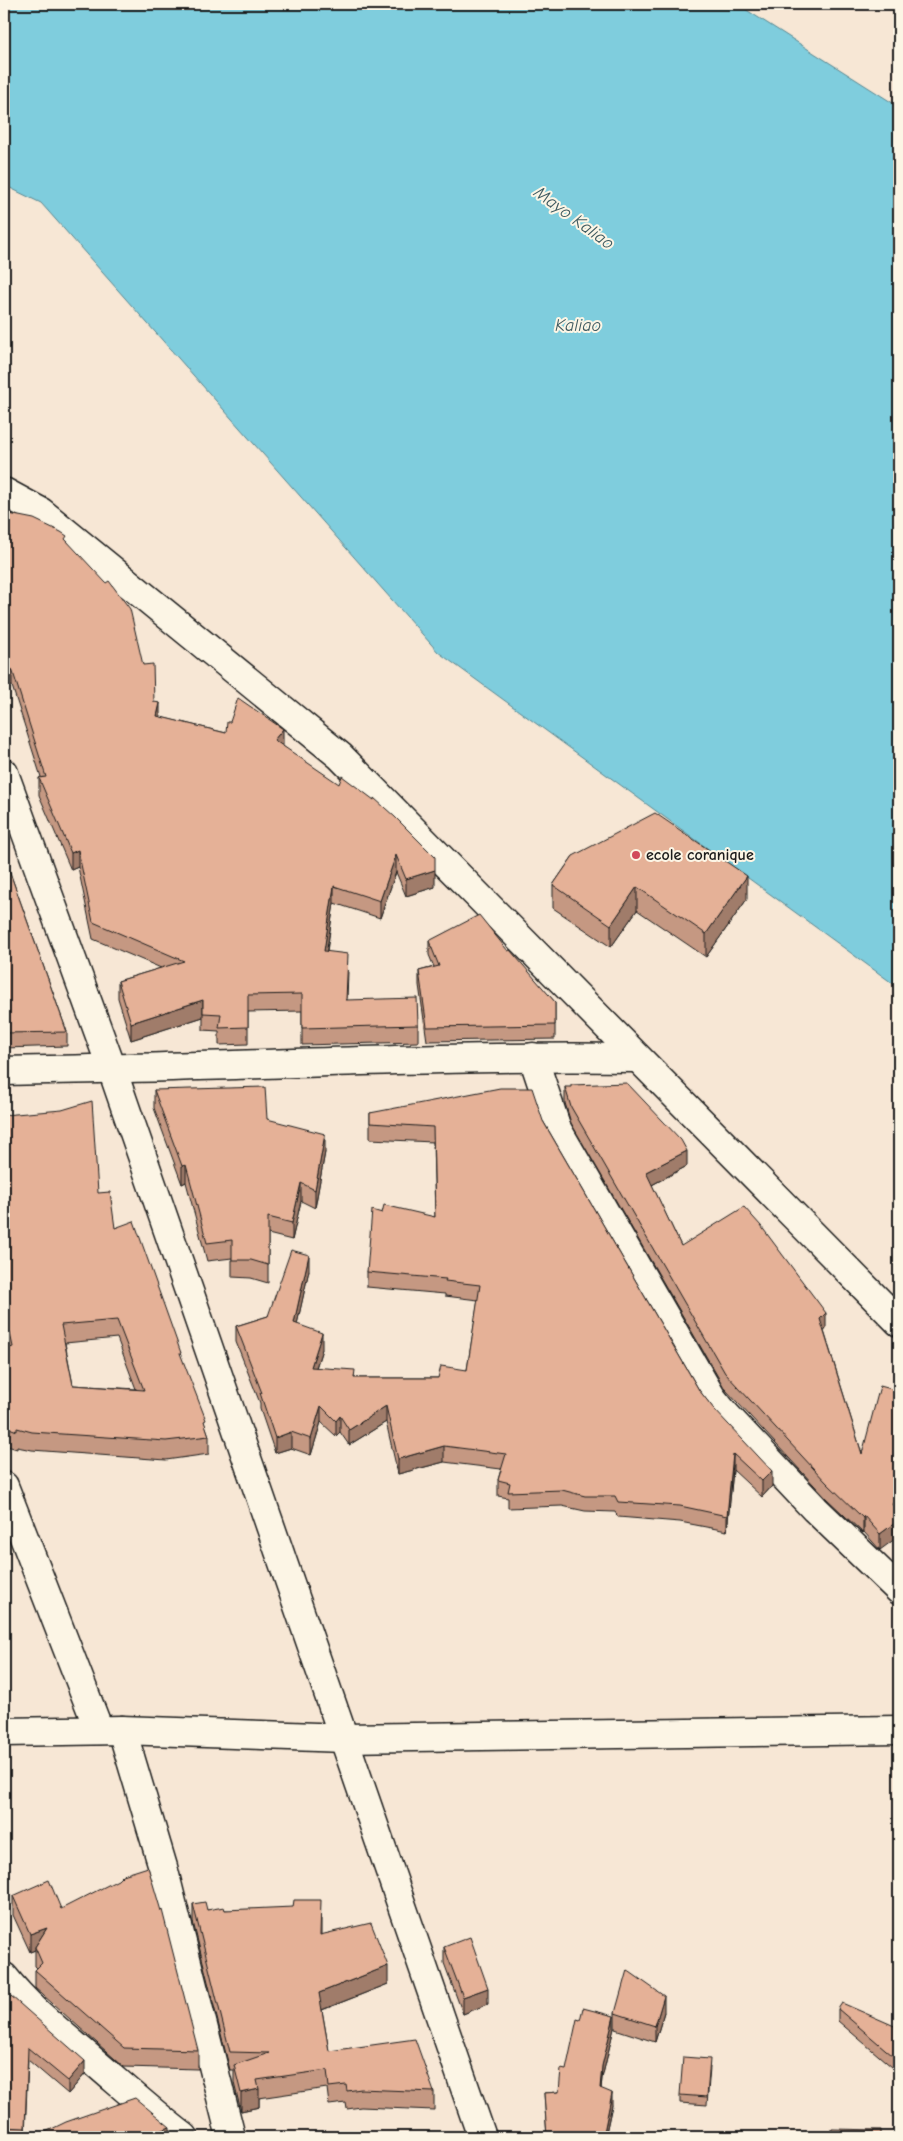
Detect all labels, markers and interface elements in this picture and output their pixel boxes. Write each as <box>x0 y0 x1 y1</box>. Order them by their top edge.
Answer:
water label: Mayo Kaliao <box>529 181 618 254</box>
water label: Kaliao <box>555 315 601 336</box>
place label: ecole coranique <box>646 846 754 864</box>
marker: ecole coranique <box>630 849 642 861</box>

